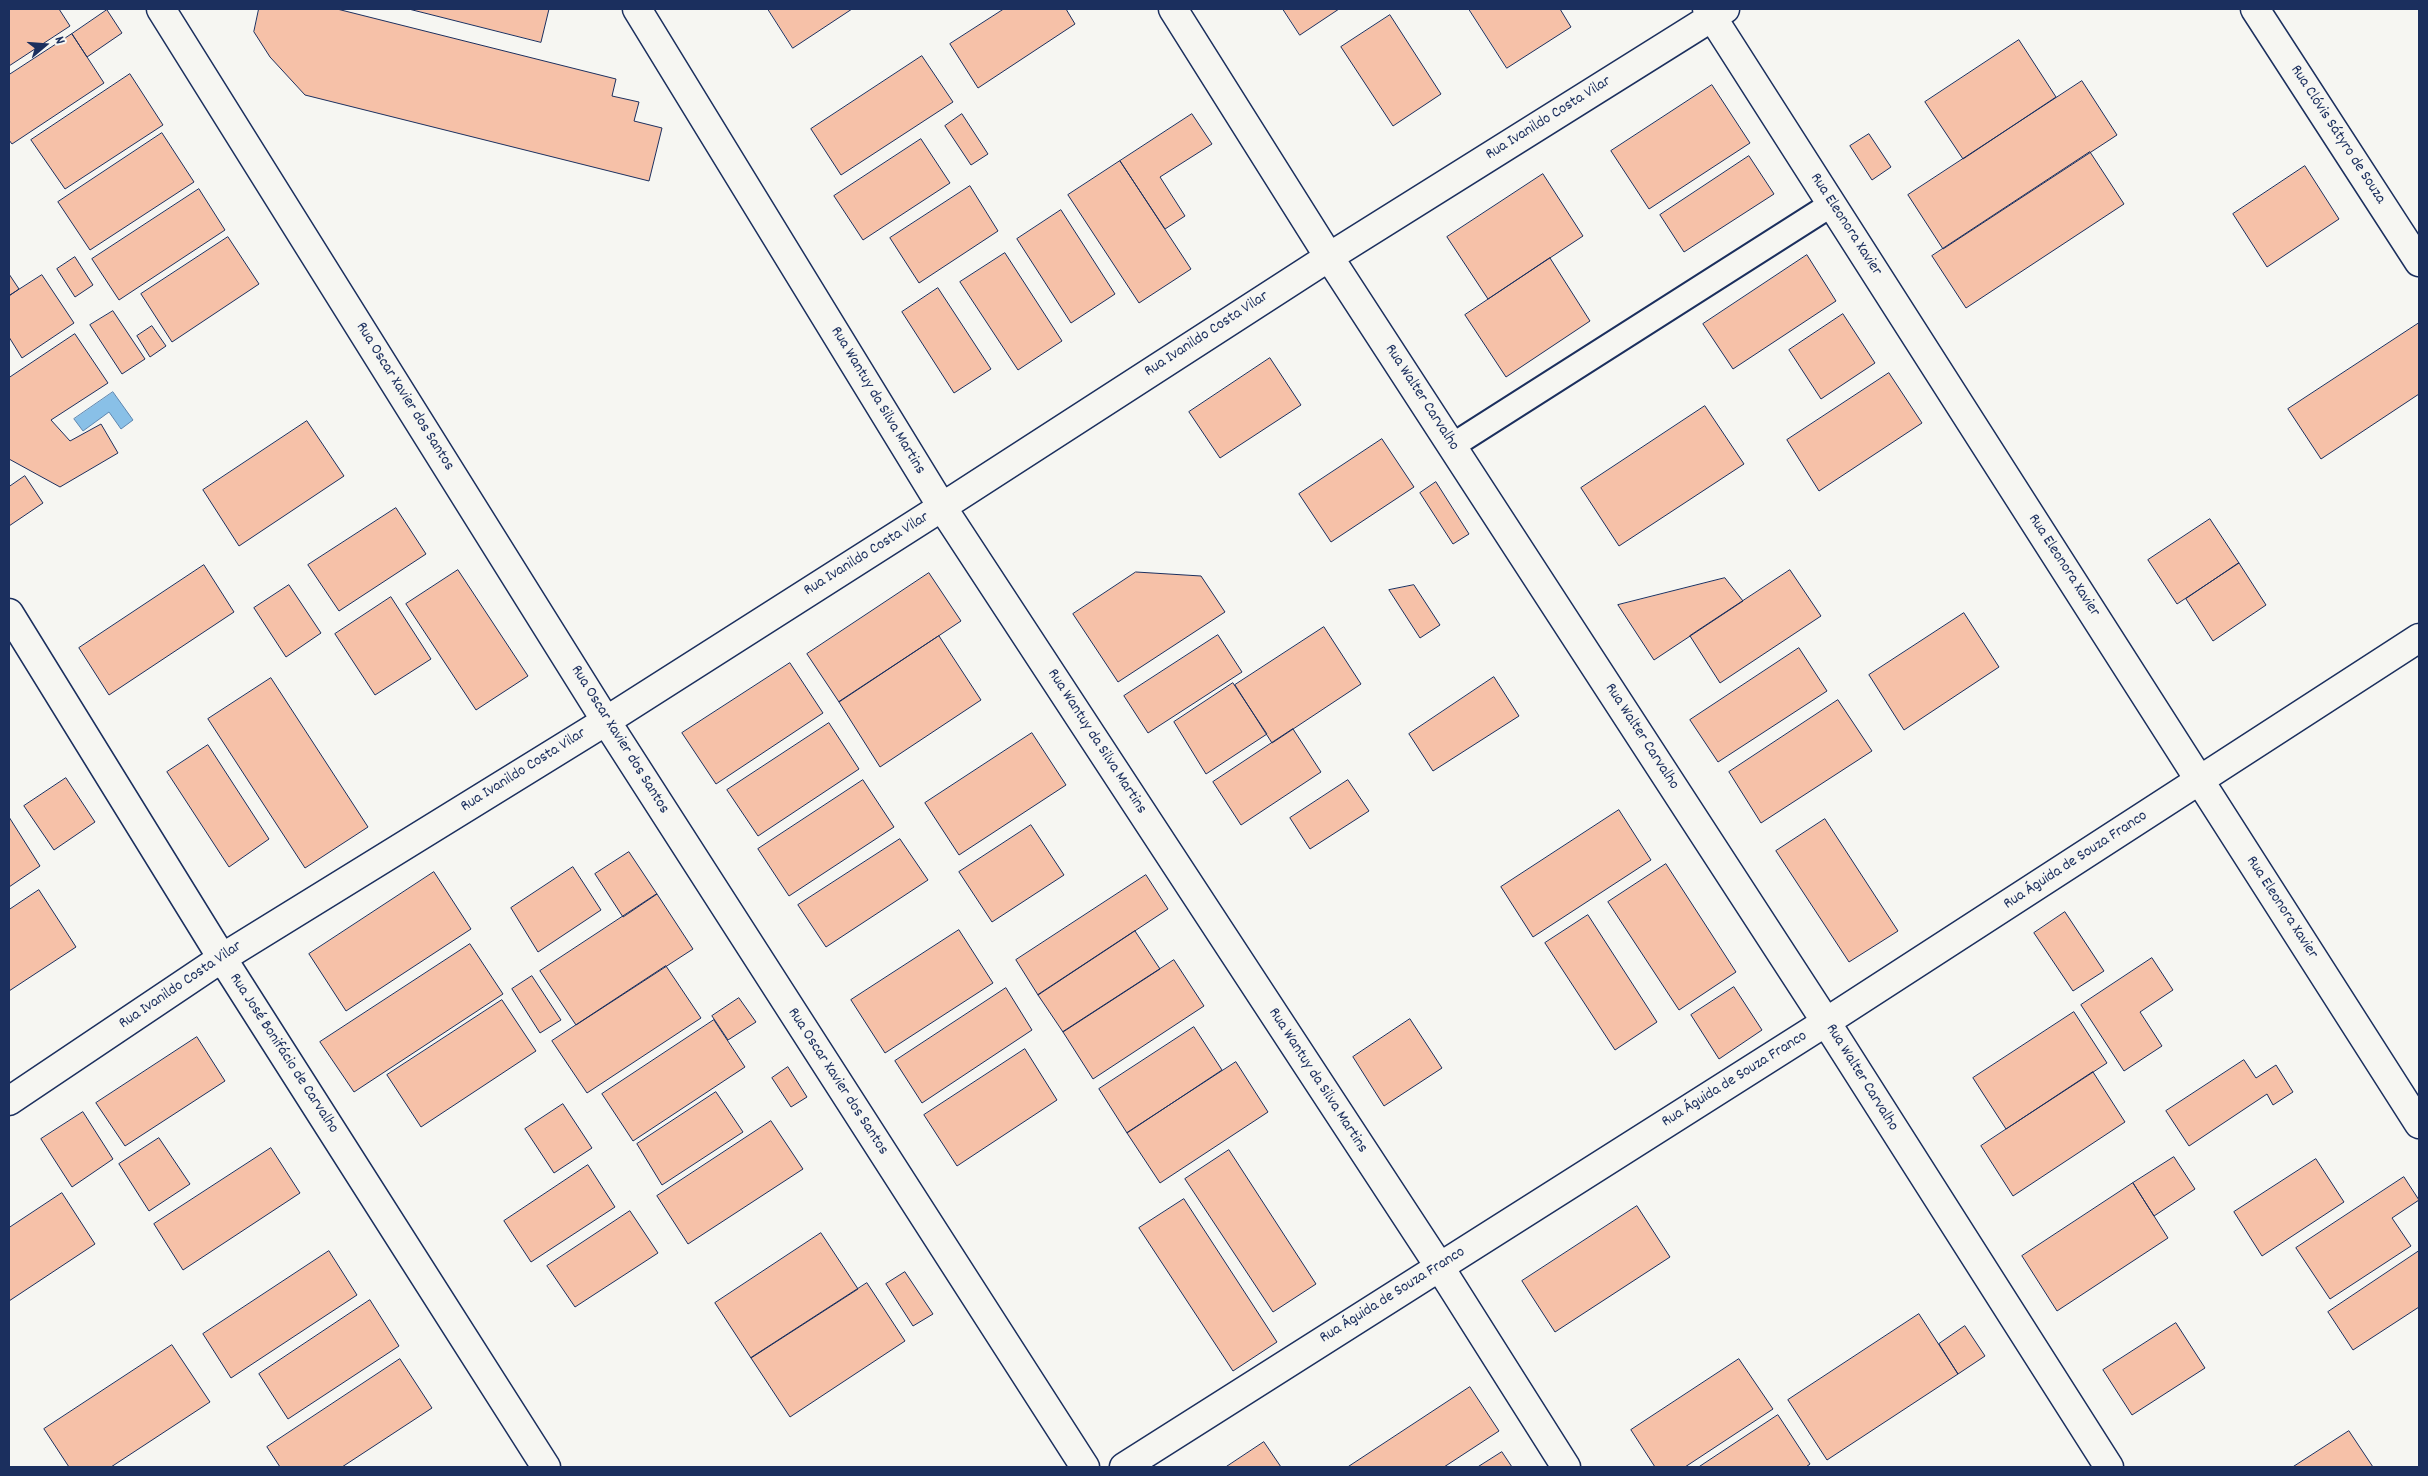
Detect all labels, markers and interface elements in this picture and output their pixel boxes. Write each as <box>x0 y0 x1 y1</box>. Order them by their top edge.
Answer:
north arrow <box>20 20 70 70</box>
text: N <box>49 34 70 47</box>
street label: Rua Clóvis Sátyro de Souza <box>2285 62 2389 208</box>
street label: Rua Ivanildo Costa Vilar <box>1483 73 1615 165</box>
street label: Rua Eleonora Xavier <box>1805 170 1885 280</box>
street label: Rua Ivanildo Costa Vilar <box>1141 288 1273 382</box>
street label: Rua Oscar Xavier dos Santos <box>350 319 458 475</box>
street label: Rua Wantuy da Silva Martins <box>825 324 929 478</box>
street label: Rua Walter Carvalho <box>1380 341 1462 455</box>
street label: Rua Ivanildo Costa Vilar <box>801 509 933 601</box>
street label: Rua Eleonora Xavier <box>2023 511 2103 621</box>
street label: Rua Oscar Xavier dos Santos <box>565 662 673 818</box>
street label: Rua Wantuy da Silva Martins <box>1042 666 1150 818</box>
street label: Rua Walter Carvalho <box>1600 680 1682 794</box>
street label: Rua Ivanildo Costa Vilar <box>458 725 590 817</box>
street label: Rua Águida de Souza Franco <box>2000 807 2152 915</box>
street label: Rua Eleonora Xavier <box>2241 853 2321 963</box>
street label: Rua Ivanildo Costa Vilar <box>116 938 246 1034</box>
street label: Rua José Bonifácio de Carvalho <box>224 970 342 1138</box>
street label: Rua Oscar Xavier dos Santos <box>782 1005 892 1159</box>
street label: Rua Wantuy da Silva Martins <box>1263 1005 1371 1157</box>
street label: Rua Walter Carvalho <box>1820 1021 1902 1135</box>
street label: Rua Águida de Souza Franco <box>1659 1027 1811 1133</box>
street label: Rua Águida de Souza Franco <box>1317 1243 1469 1349</box>

